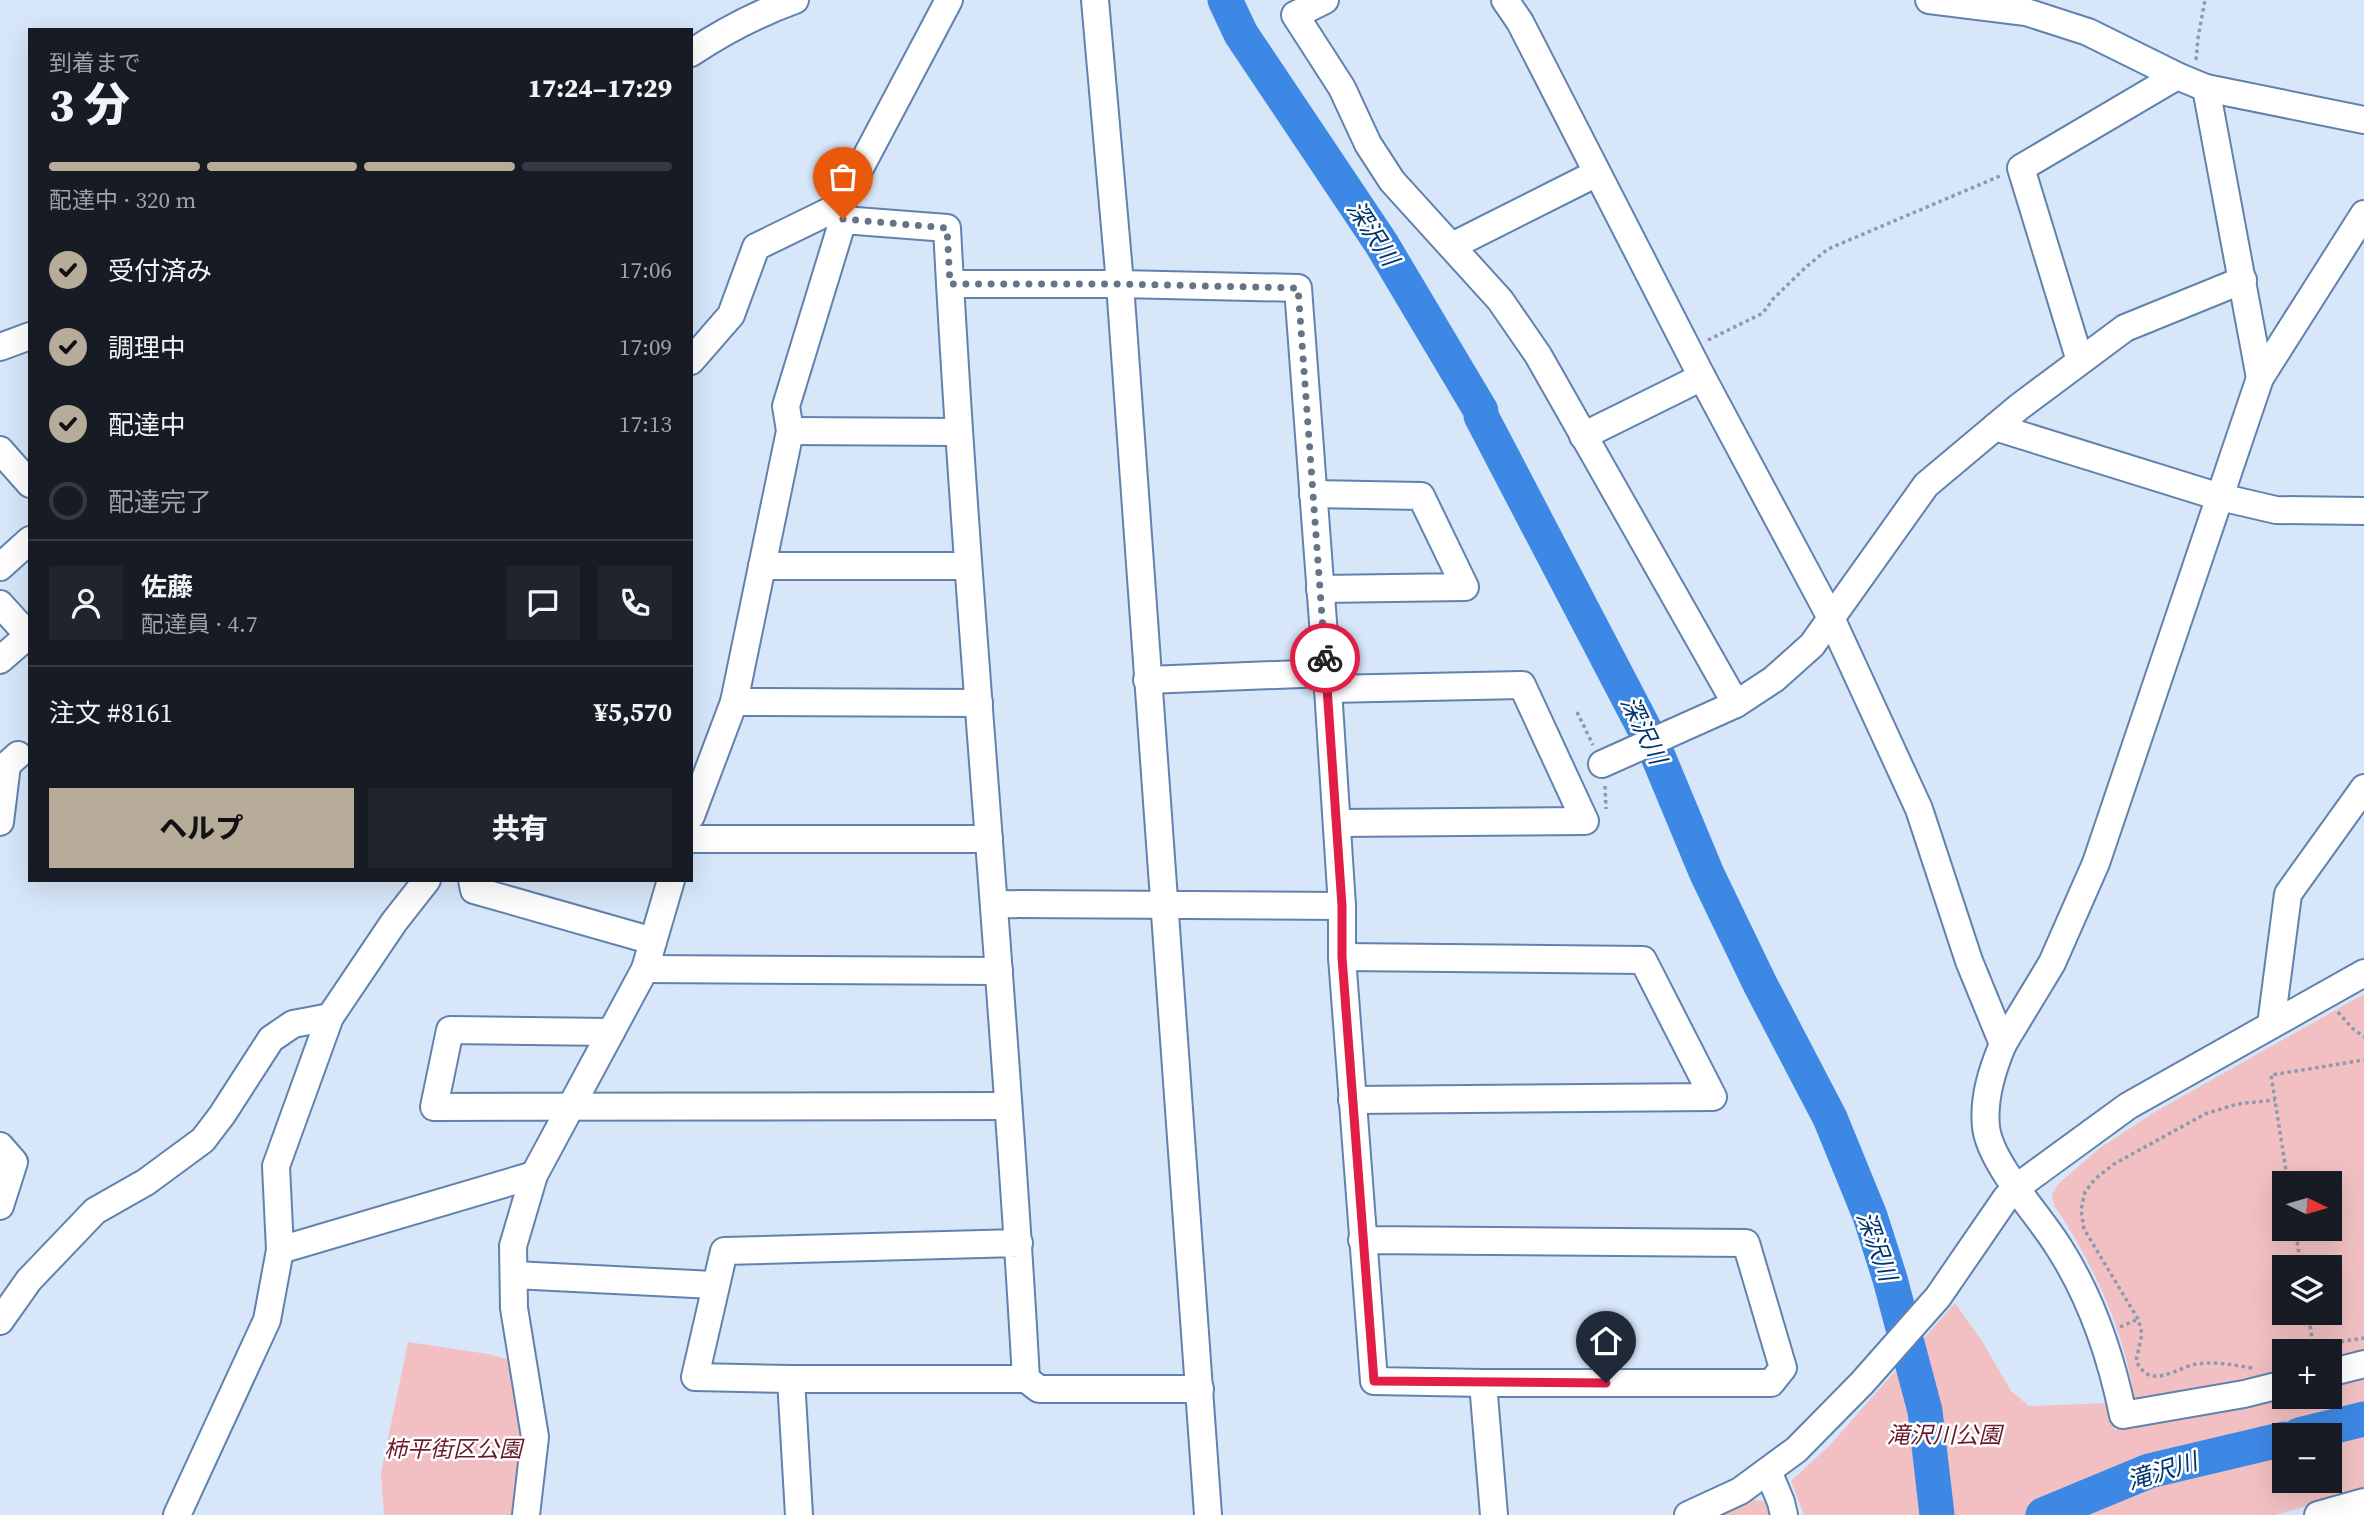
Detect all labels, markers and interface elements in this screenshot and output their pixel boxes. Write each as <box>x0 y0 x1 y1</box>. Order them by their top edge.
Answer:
text: 到着まで <box>49 47 141 79</box>
text: 17:24–17:29 <box>528 70 672 106</box>
text: 3 分 <box>49 73 130 136</box>
pin <box>813 147 873 219</box>
icon: bag <box>824 158 862 196</box>
text: 配達中 · 320 m <box>49 184 196 216</box>
water label: 深沢川 <box>1340 194 1408 275</box>
icon: check <box>49 251 87 289</box>
text: 受付済み <box>108 253 212 289</box>
text: 17:06 <box>619 254 672 286</box>
icon: check <box>49 328 87 366</box>
text: 調理中 <box>108 330 186 366</box>
text: 17:09 <box>619 331 672 363</box>
icon: check <box>49 405 87 443</box>
text: 配達中 <box>108 407 186 443</box>
text: 17:13 <box>619 408 672 440</box>
text: 配達完了 <box>108 484 212 520</box>
button: person <box>49 566 123 640</box>
button: chat <box>506 566 580 640</box>
button: phone <box>598 566 672 640</box>
text: 佐藤 <box>141 569 193 605</box>
text: 配達員 · 4.7 <box>141 608 258 640</box>
courier <box>1290 623 1360 693</box>
icon: bike <box>1306 639 1344 677</box>
water label: 深沢川 <box>1613 690 1676 772</box>
text: ¥5,570 <box>594 694 672 730</box>
text: 注文 #8161 <box>49 695 173 731</box>
button: ヘルプ <box>49 788 354 868</box>
button: 共有 <box>368 788 672 868</box>
north arrow <box>2272 1171 2342 1241</box>
map controls <box>2272 1171 2342 1493</box>
water label: 深沢川 <box>1849 1207 1906 1288</box>
button: layers <box>2272 1255 2342 1325</box>
pin <box>1576 1311 1636 1383</box>
icon: home <box>1587 1322 1625 1360</box>
button: + <box>2272 1339 2342 1409</box>
park label: 滝沢川公園 <box>1887 1419 2005 1451</box>
button: − <box>2272 1423 2342 1493</box>
park label: 柿平街区公園 <box>384 1433 525 1465</box>
water label: 滝沢川 <box>2123 1444 2204 1497</box>

